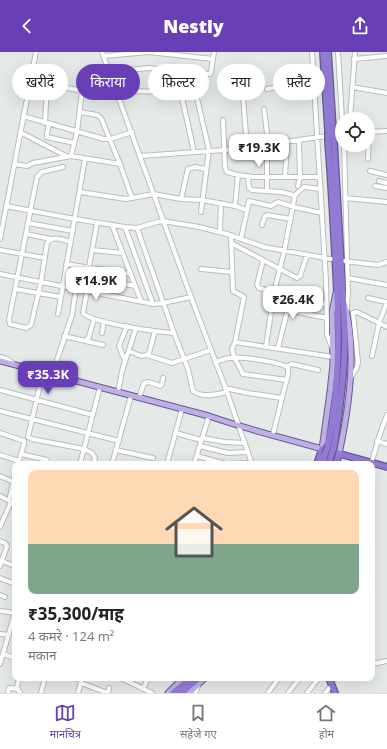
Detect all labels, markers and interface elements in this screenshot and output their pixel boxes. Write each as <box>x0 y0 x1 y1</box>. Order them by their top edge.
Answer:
text: Nestly <box>163 14 224 38</box>
icon: back <box>16 15 38 37</box>
icon: share <box>349 15 371 37</box>
chip: खरीदें <box>12 64 68 100</box>
chip: किराया <box>76 64 140 100</box>
chip: फ़िल्टर <box>148 64 209 100</box>
chip: नया <box>217 64 265 100</box>
chip: फ़्लैट <box>273 64 325 100</box>
map controls <box>335 112 375 152</box>
button: locate <box>335 112 375 152</box>
pin: ₹19.3K <box>226 134 292 168</box>
text: ₹19.3K <box>238 138 280 156</box>
pin: ₹14.9K <box>63 267 129 301</box>
text: ₹14.9K <box>75 271 117 289</box>
pin: ₹26.4K <box>260 286 326 320</box>
text: ₹26.4K <box>272 290 314 308</box>
pin: ₹35.3K <box>15 361 81 395</box>
text: ₹35.3K <box>27 365 69 383</box>
icon: home <box>158 496 230 568</box>
text: ₹35,300/माह <box>28 602 124 625</box>
text: 4 कमरे · 124 m² <box>28 627 114 645</box>
text: मकान <box>28 646 56 664</box>
tab: मानचित्र <box>49 702 81 742</box>
tab: सहेजे गए <box>180 702 217 742</box>
tab: होम <box>315 702 337 742</box>

